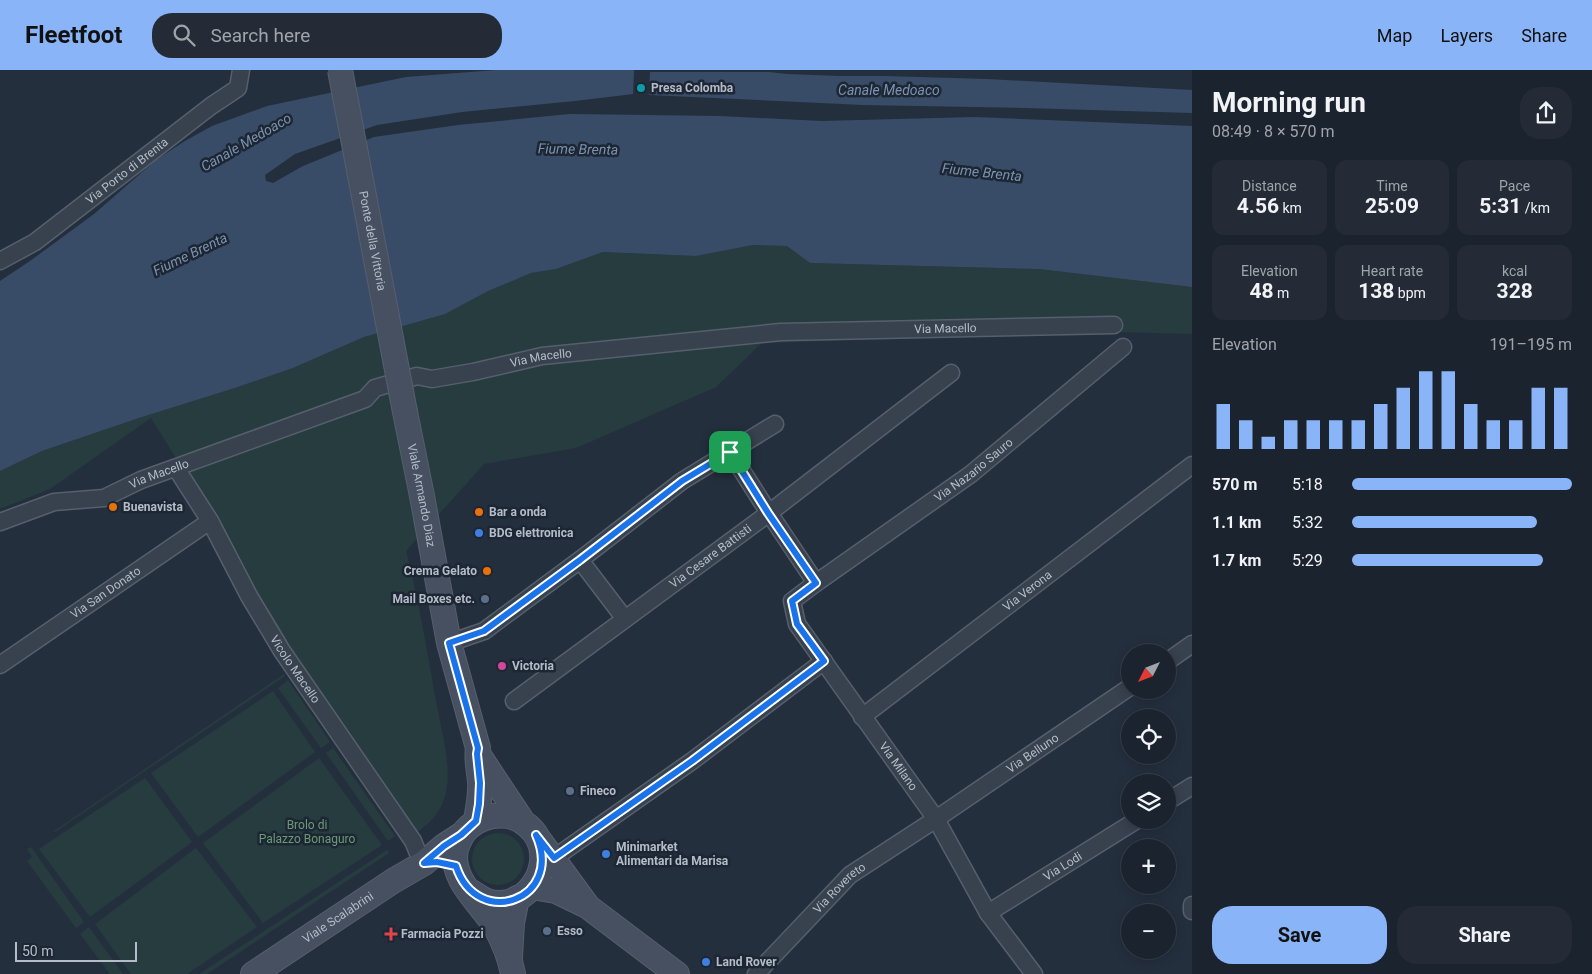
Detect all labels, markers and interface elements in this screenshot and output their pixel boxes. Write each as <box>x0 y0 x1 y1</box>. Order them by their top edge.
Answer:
search box <box>152 13 502 58</box>
text: Fleetfoot <box>25 21 122 49</box>
icon: search <box>170 21 198 49</box>
text: Search here <box>210 24 310 47</box>
text: Map <box>1377 25 1412 46</box>
text: Layers <box>1440 25 1493 46</box>
text: Share <box>1521 25 1567 46</box>
place label: Presa Colomba <box>651 81 734 95</box>
marker: Presa Colomba <box>635 82 647 94</box>
water label: Canale Medoaco <box>838 82 940 98</box>
text: Morning run <box>1212 86 1366 119</box>
button: share <box>1520 87 1572 139</box>
water label: Canale Medoaco <box>198 110 294 174</box>
text: 08:49 · 8 × 570 m <box>1212 122 1334 141</box>
street label: Via Porto di Brenta <box>83 135 171 207</box>
water label: Fiume Brenta <box>538 140 618 158</box>
water label: Fiume Brenta <box>941 160 1023 184</box>
text: Distance <box>1242 178 1297 194</box>
text: Time <box>1376 178 1408 194</box>
text: Pace <box>1499 178 1530 194</box>
street label: Ponte della Vittoria <box>356 190 389 292</box>
text: 4.56 <box>1237 194 1279 218</box>
text: 25:09 <box>1365 194 1419 218</box>
text: 5:31 <box>1479 194 1521 218</box>
text: km <box>1279 200 1302 216</box>
text: /km <box>1521 200 1550 216</box>
water label: Fiume Brenta <box>150 229 230 279</box>
text: Elevation <box>1241 263 1298 279</box>
text: Heart rate <box>1361 263 1423 279</box>
text: kcal <box>1502 263 1527 279</box>
text: 48 <box>1249 279 1274 303</box>
text: 138 <box>1358 279 1394 303</box>
text: 328 <box>1497 279 1533 303</box>
text: m <box>1274 285 1289 301</box>
text: bpm <box>1394 285 1426 301</box>
street label: Via Macello <box>914 321 977 336</box>
text: Elevation <box>1212 335 1277 354</box>
text: 191–195 m <box>1490 335 1572 354</box>
street label: Via Macello <box>509 346 573 370</box>
pin <box>709 431 751 473</box>
street label: Via Nazario Sauro <box>932 435 1016 505</box>
icon: arrive <box>716 438 744 466</box>
street label: Viale Armando Diaz <box>405 443 438 548</box>
street label: Via Macello <box>127 456 191 492</box>
text: 570 m <box>1212 475 1257 494</box>
text: 5:18 <box>1292 475 1323 494</box>
place label: Buenavista <box>123 500 183 514</box>
marker: Buenavista <box>107 501 119 513</box>
place label: Bar a onda <box>489 505 547 519</box>
marker: Bar a onda <box>473 506 485 518</box>
text: 1.1 km <box>1212 513 1261 532</box>
text: 5:32 <box>1292 513 1323 532</box>
street label: Via Cesare Battisti <box>667 521 754 591</box>
place label: BDG elettronica <box>489 526 574 540</box>
marker: BDG elettronica <box>473 527 485 539</box>
text: 1.7 km <box>1212 551 1261 570</box>
text: 5:29 <box>1292 551 1323 570</box>
street label: Via San Donato <box>68 564 143 622</box>
place label: Crema Gelato <box>404 564 477 578</box>
marker: Crema Gelato <box>481 565 493 577</box>
street label: Via Verona <box>1000 568 1055 614</box>
place label: Mail Boxes etc. <box>393 592 475 606</box>
marker: Mail Boxes etc. <box>479 593 491 605</box>
street label: Vicolo Macello <box>267 633 323 706</box>
north arrow <box>1121 644 1176 699</box>
map controls <box>1121 644 1176 959</box>
place label: Victoria <box>512 659 555 673</box>
marker: Victoria <box>496 660 508 672</box>
button: locate <box>1121 709 1176 764</box>
street label: Via Belluno <box>1004 731 1061 776</box>
street label: Via Milano <box>876 739 921 793</box>
button: layers <box>1121 774 1176 829</box>
place label: Fineco <box>580 784 616 798</box>
marker: Fineco <box>564 785 576 797</box>
park label: Brolo di Palazzo Bonaguro <box>259 818 356 846</box>
button: + <box>1121 839 1176 894</box>
place label: Minimarket Alimentari da Marisa <box>616 840 729 868</box>
marker: Minimarket Alimentari da Marisa <box>600 848 612 860</box>
street label: Via Lodi <box>1041 849 1085 884</box>
street label: Via Rovereto <box>810 860 868 916</box>
street label: Viale Scalabrini <box>300 889 376 946</box>
button: − <box>1121 904 1176 959</box>
button: Save <box>1212 906 1387 964</box>
button: Share <box>1397 906 1572 964</box>
place label: Esso <box>557 924 583 938</box>
marker: Esso <box>541 925 553 937</box>
place label: Farmacia Pozzi <box>401 927 484 941</box>
marker: Farmacia Pozzi <box>385 928 397 940</box>
scale bar <box>15 939 138 962</box>
text: 50 m <box>22 943 54 959</box>
place label: Land Rover <box>716 955 777 969</box>
marker: Land Rover <box>700 956 712 968</box>

